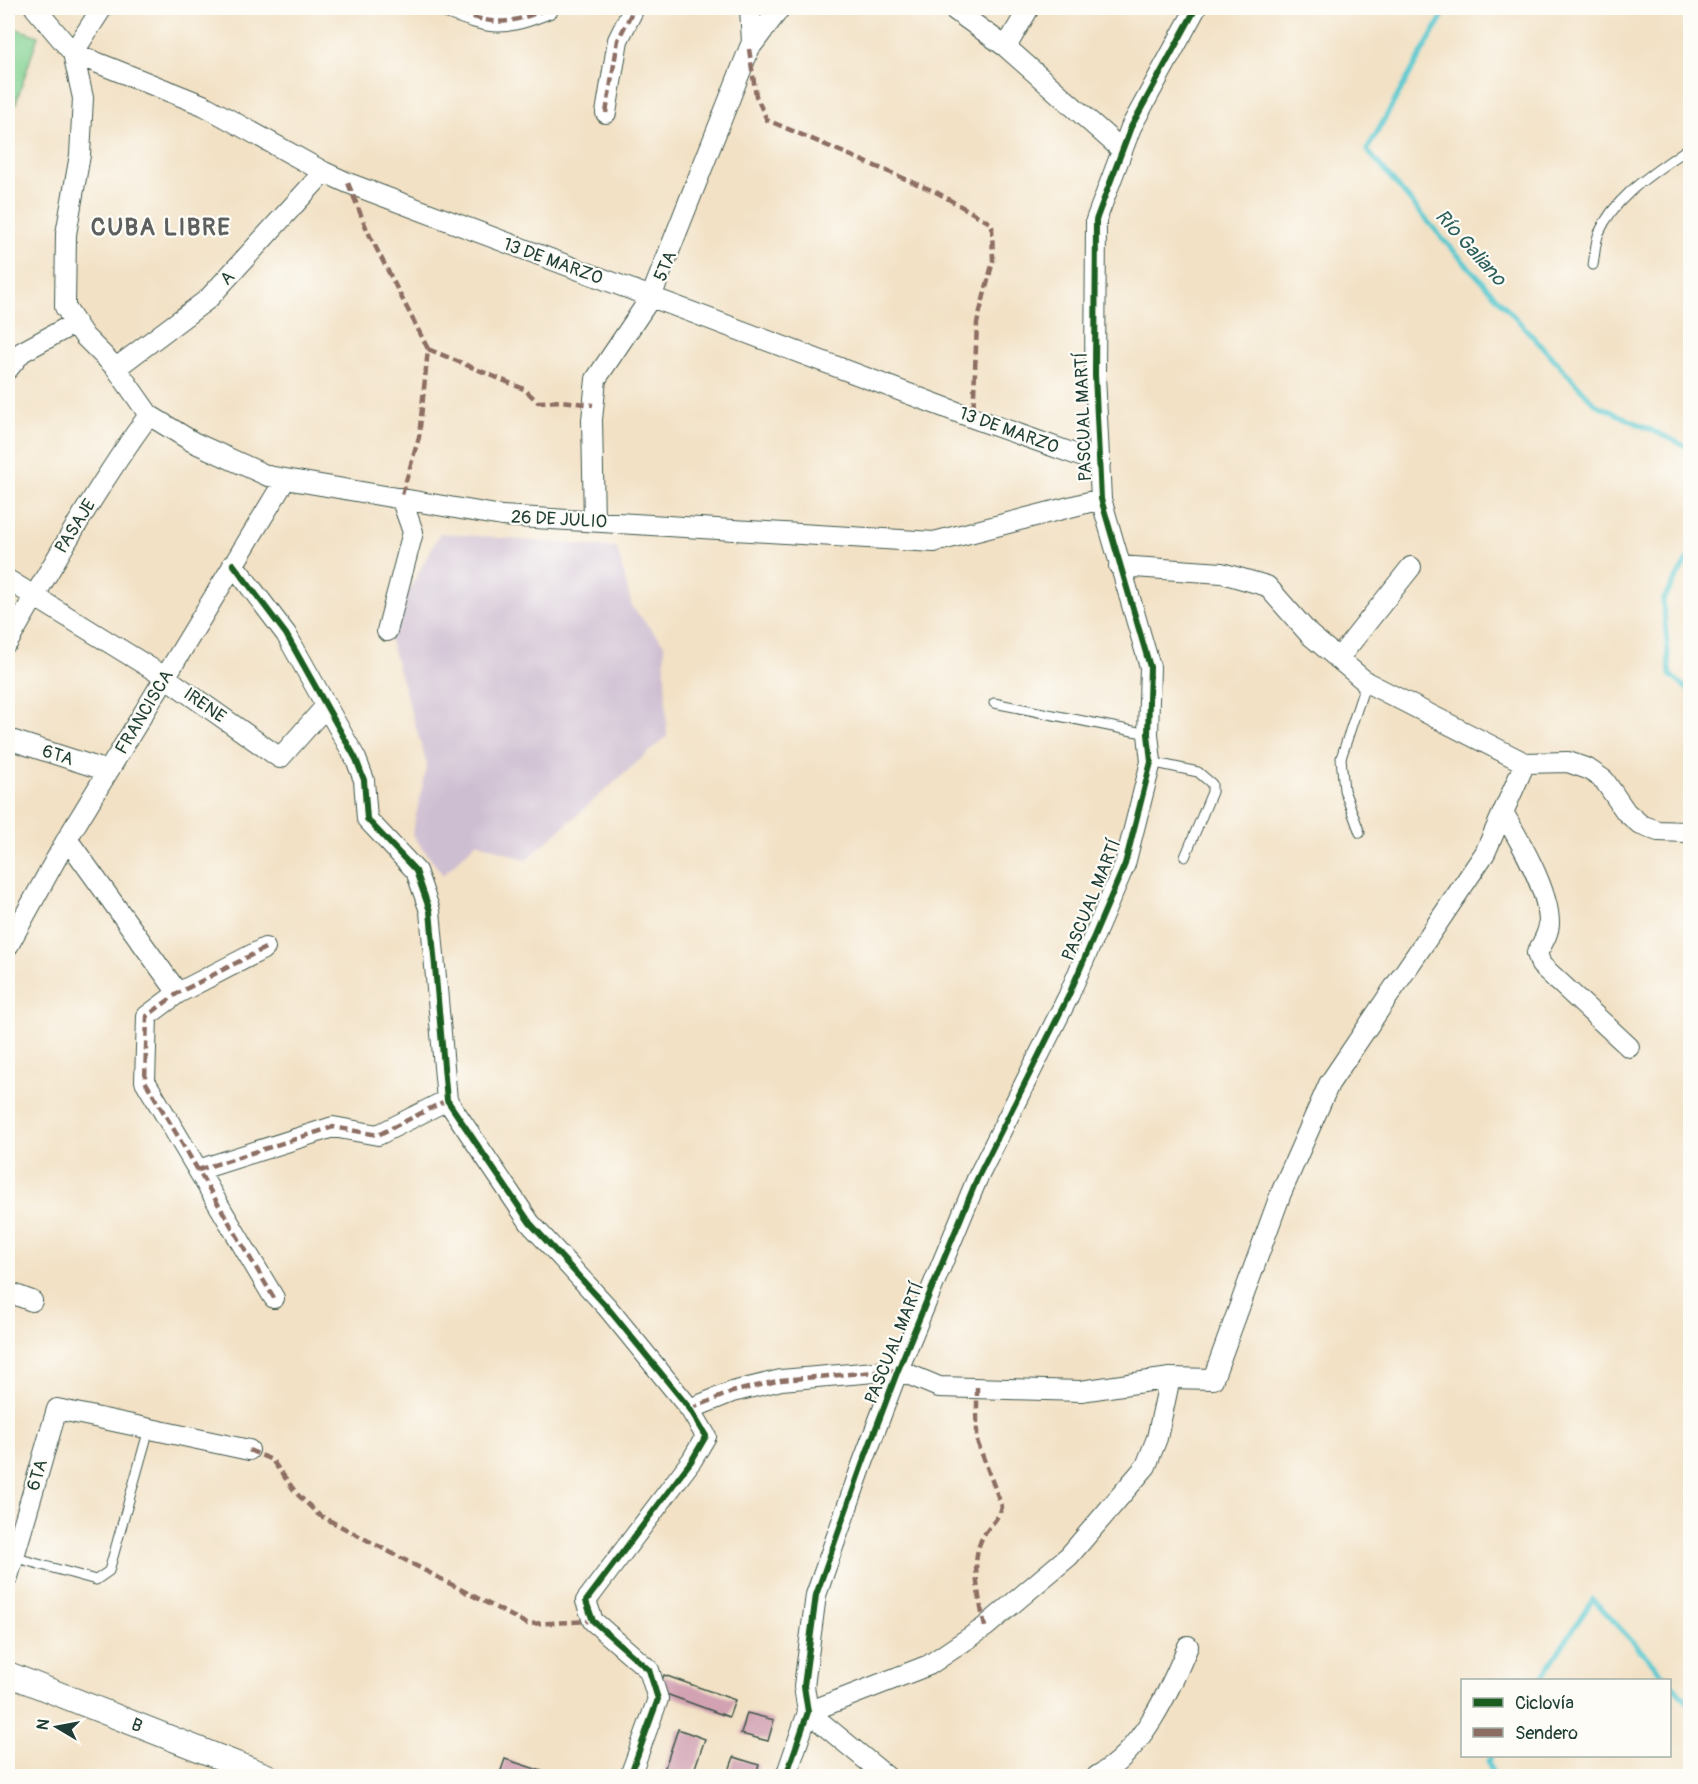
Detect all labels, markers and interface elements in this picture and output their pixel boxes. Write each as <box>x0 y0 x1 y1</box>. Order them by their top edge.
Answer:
water label: Río Galiano <box>1430 204 1512 292</box>
district label: CUBA LIBRE <box>91 213 231 242</box>
street label: 13 DE MARZO <box>500 233 606 290</box>
street label: 5TA <box>649 247 682 285</box>
street label: A <box>215 266 240 290</box>
street label: PASCUAL MARTÍ <box>1070 352 1097 482</box>
street label: 13 DE MARZO <box>956 402 1062 459</box>
street label: PASAJE <box>50 495 101 558</box>
street label: 26 DE JULIO <box>510 505 608 534</box>
street label: FRANCISCA <box>110 666 179 759</box>
street label: IRENE <box>179 683 230 728</box>
street label: 6TA <box>39 740 77 771</box>
street label: PASCUAL MARTÍ <box>1057 836 1126 964</box>
street label: PASCUAL MARTÍ <box>860 1279 929 1407</box>
street label: 6TA <box>22 1456 53 1494</box>
legend <box>1461 1679 1671 1757</box>
text: Ciclovía <box>1515 1692 1574 1715</box>
north arrow <box>27 1697 87 1757</box>
street label: B <box>128 1713 146 1738</box>
text: N <box>32 1717 54 1732</box>
text: Sendero <box>1515 1722 1578 1745</box>

